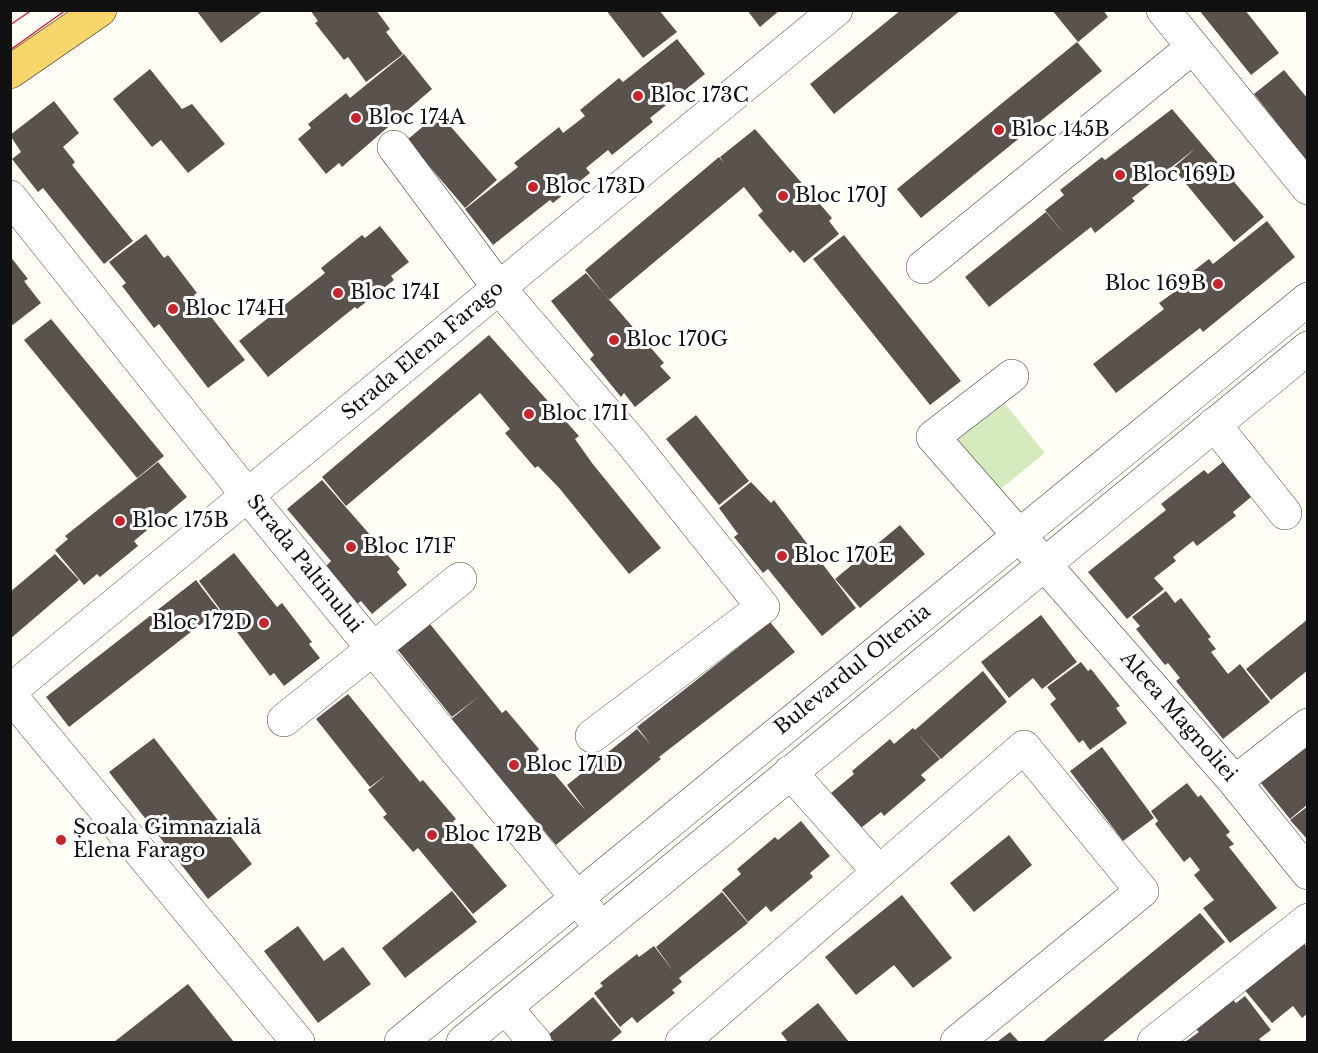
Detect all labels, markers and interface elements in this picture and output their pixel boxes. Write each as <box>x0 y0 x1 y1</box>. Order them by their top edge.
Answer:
place label: Bloc 173C <box>650 84 749 108</box>
marker: Bloc 173C <box>631 89 645 103</box>
place label: Bloc 174A <box>368 106 465 130</box>
marker: Bloc 174A <box>349 111 363 125</box>
place label: Bloc 145B <box>1011 118 1110 142</box>
marker: Bloc 145B <box>992 123 1006 137</box>
place label: Bloc 169D <box>1132 163 1236 187</box>
marker: Bloc 169D <box>1113 168 1127 182</box>
place label: Bloc 173D <box>545 175 645 199</box>
marker: Bloc 173D <box>526 180 540 194</box>
place label: Bloc 170J <box>795 184 887 208</box>
marker: Bloc 170J <box>776 189 790 203</box>
place label: Bloc 169B <box>1105 272 1206 296</box>
street label: Strada Elena Farago <box>337 276 509 426</box>
marker: Bloc 169B <box>1211 277 1225 291</box>
place label: Bloc 174I <box>350 281 440 305</box>
marker: Bloc 174I <box>331 286 345 300</box>
place label: Bloc 174H <box>185 297 285 321</box>
marker: Bloc 174H <box>166 302 180 316</box>
place label: Bloc 170G <box>626 328 728 352</box>
marker: Bloc 170G <box>607 333 621 347</box>
place label: Bloc 171I <box>541 402 629 426</box>
marker: Bloc 171I <box>522 407 536 421</box>
street label: Strada Paltinului <box>241 490 367 638</box>
place label: Bloc 175B <box>132 509 229 533</box>
marker: Bloc 175B <box>113 514 127 528</box>
place label: Bloc 171F <box>363 535 456 559</box>
marker: Bloc 171F <box>344 540 358 554</box>
place label: Bloc 170E <box>794 544 893 568</box>
marker: Bloc 170E <box>775 549 789 563</box>
street label: Bulevardul Oltenia <box>770 600 936 740</box>
place label: Bloc 172D <box>152 611 252 635</box>
marker: Bloc 172D <box>257 616 271 630</box>
street label: Aleea Magnoliei <box>1115 647 1241 787</box>
place label: Bloc 171D <box>526 753 623 777</box>
marker: Bloc 171D <box>507 758 521 772</box>
place label: Școala Gimnazială Elena Farago <box>73 816 261 863</box>
place label: Bloc 172B <box>444 823 542 847</box>
marker: Bloc 172B <box>425 828 439 842</box>
marker: Școala Gimnazială Elena Farago <box>54 833 68 847</box>

